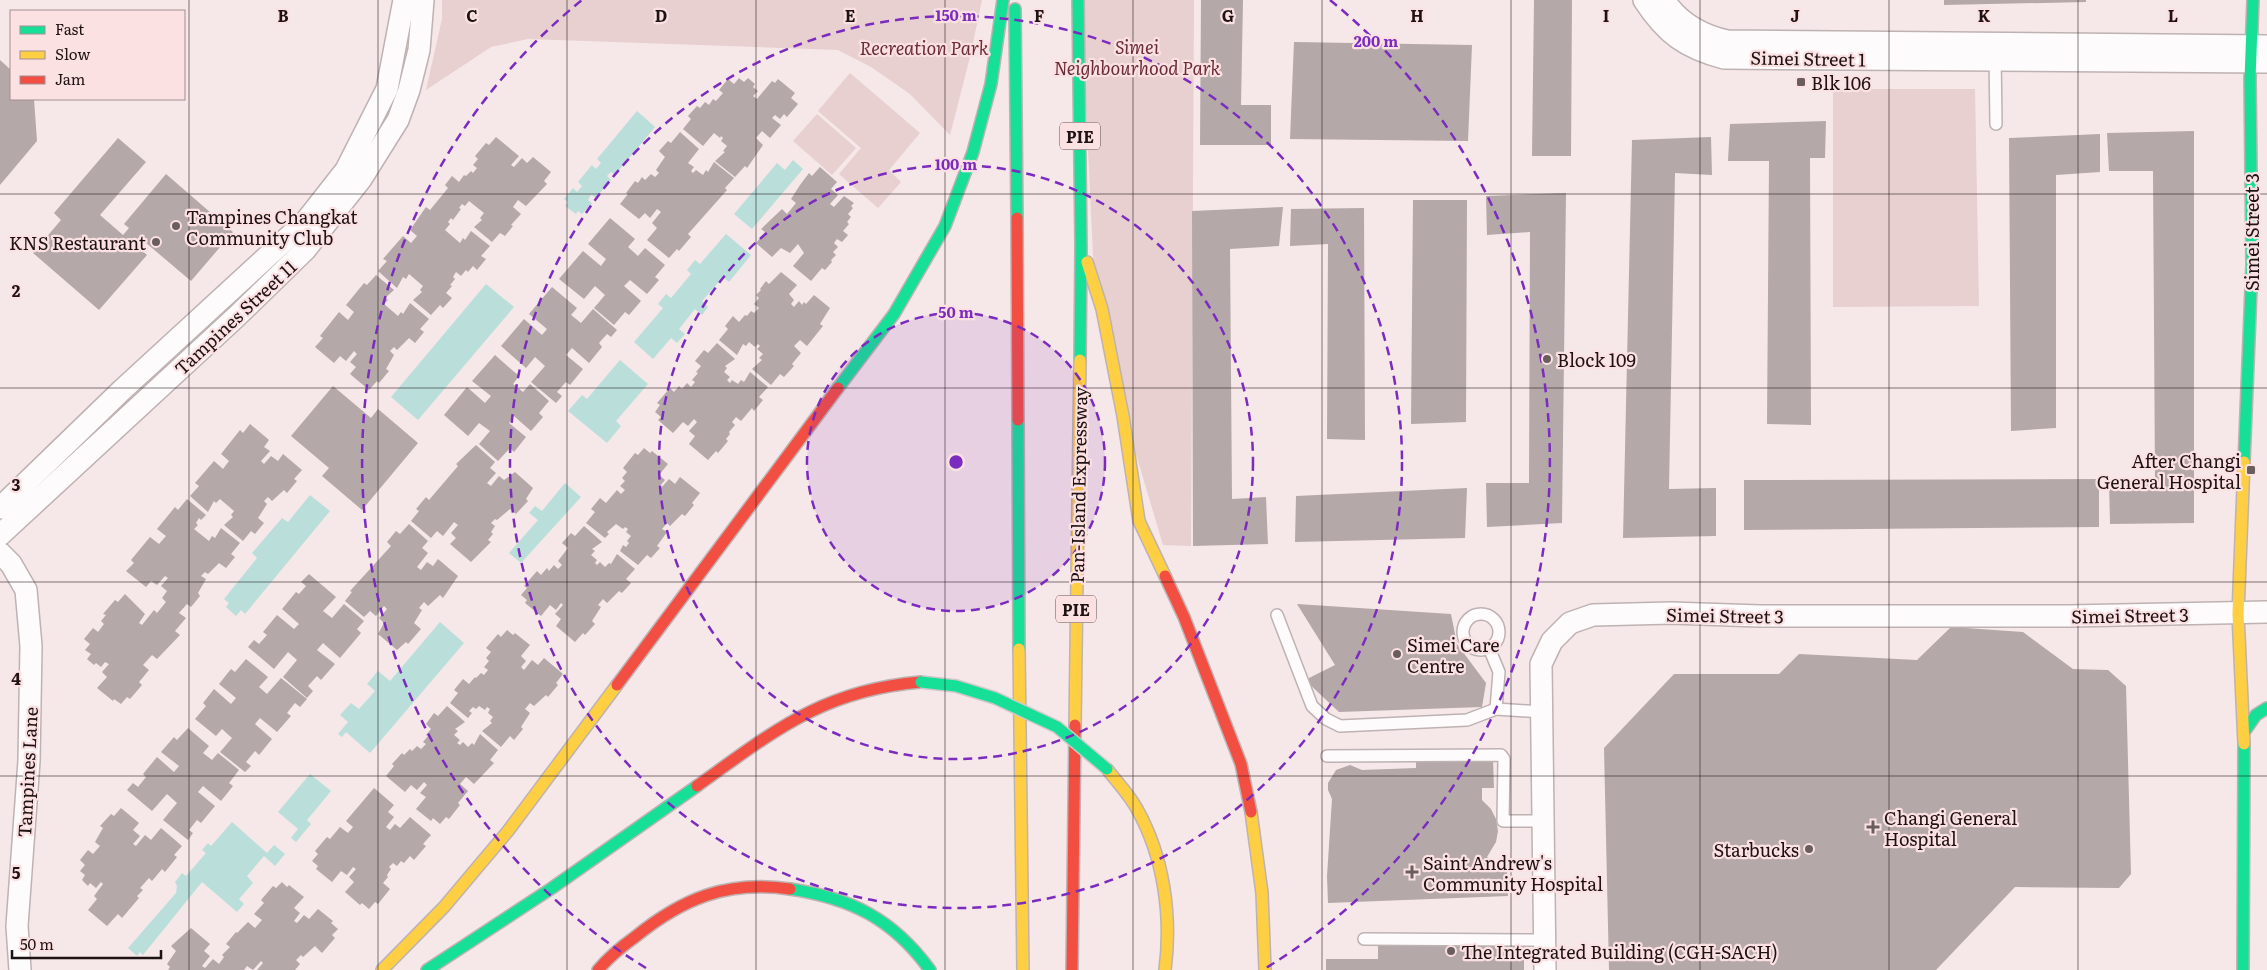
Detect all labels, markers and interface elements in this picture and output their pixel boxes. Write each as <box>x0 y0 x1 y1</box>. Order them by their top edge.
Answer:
text: B <box>277 3 289 27</box>
text: C <box>466 3 478 27</box>
text: D <box>655 3 667 27</box>
text: E <box>845 3 856 27</box>
text: 150 m <box>935 3 977 26</box>
text: F <box>1034 3 1044 27</box>
text: G <box>1222 3 1234 27</box>
text: H <box>1410 3 1424 27</box>
text: I <box>1603 3 1609 27</box>
text: J <box>1790 3 1800 27</box>
text: K <box>1978 3 1991 27</box>
text: L <box>2168 3 2178 27</box>
legend <box>10 10 185 100</box>
text: Fast <box>55 17 84 40</box>
text: 200 m <box>1354 29 1398 52</box>
park label: Simei Neighbourhood Park <box>1054 33 1220 81</box>
park label: Recreation Park <box>859 34 989 61</box>
text: Slow <box>55 42 90 65</box>
street label: Simei Street 1 <box>1750 43 1866 73</box>
text: Jam <box>55 67 86 90</box>
place label: Blk 106 <box>1811 69 1871 96</box>
marker: Blk 106 <box>1795 76 1807 88</box>
road number: PIE <box>1060 122 1100 150</box>
text: 100 m <box>935 152 977 175</box>
street label: Simei Street 3 <box>2238 173 2265 291</box>
place label: Tampines Changkat Community Club <box>186 203 358 251</box>
marker: Tampines Changkat Community Club <box>170 220 182 232</box>
place label: KNS Restaurant <box>9 229 147 256</box>
marker: KNS Restaurant <box>150 236 162 248</box>
street label: Tampines Street 11 <box>168 253 302 381</box>
text: 2 <box>12 278 21 302</box>
text: 50 m <box>938 300 974 323</box>
place label: Block 109 <box>1557 346 1636 373</box>
marker: Block 109 <box>1541 353 1553 365</box>
street label: Pan-Island Expressway <box>1063 386 1093 584</box>
place label: After Changi General Hospital <box>2097 447 2241 495</box>
centre of rings <box>947 453 965 471</box>
marker: After Changi General Hospital <box>2245 464 2257 476</box>
text: 3 <box>12 472 21 496</box>
road number: PIE <box>1056 596 1096 622</box>
street label: Simei Street 3 <box>1666 600 1784 630</box>
street label: Simei Street 3 <box>2071 600 2189 630</box>
place label: Simei Care Centre <box>1407 631 1500 679</box>
marker: Simei Care Centre <box>1391 648 1403 660</box>
text: 4 <box>11 666 21 690</box>
street label: Tampines Lane <box>10 706 44 838</box>
place label: Changi General Hospital <box>1884 804 2017 852</box>
marker: Changi General Hospital <box>1866 820 1880 834</box>
place label: Starbucks <box>1713 836 1799 863</box>
marker: Starbucks <box>1803 843 1815 855</box>
place label: Saint Andrew's Community Hospital <box>1423 849 1603 897</box>
text: 5 <box>12 860 21 884</box>
marker: Saint Andrew's Community Hospital <box>1405 865 1419 879</box>
scale bar <box>12 928 161 960</box>
text: 50 m <box>20 932 54 955</box>
place label: The Integrated Building (CGH-SACH) <box>1461 938 1778 965</box>
marker: The Integrated Building (CGH-SACH) <box>1445 945 1457 957</box>

